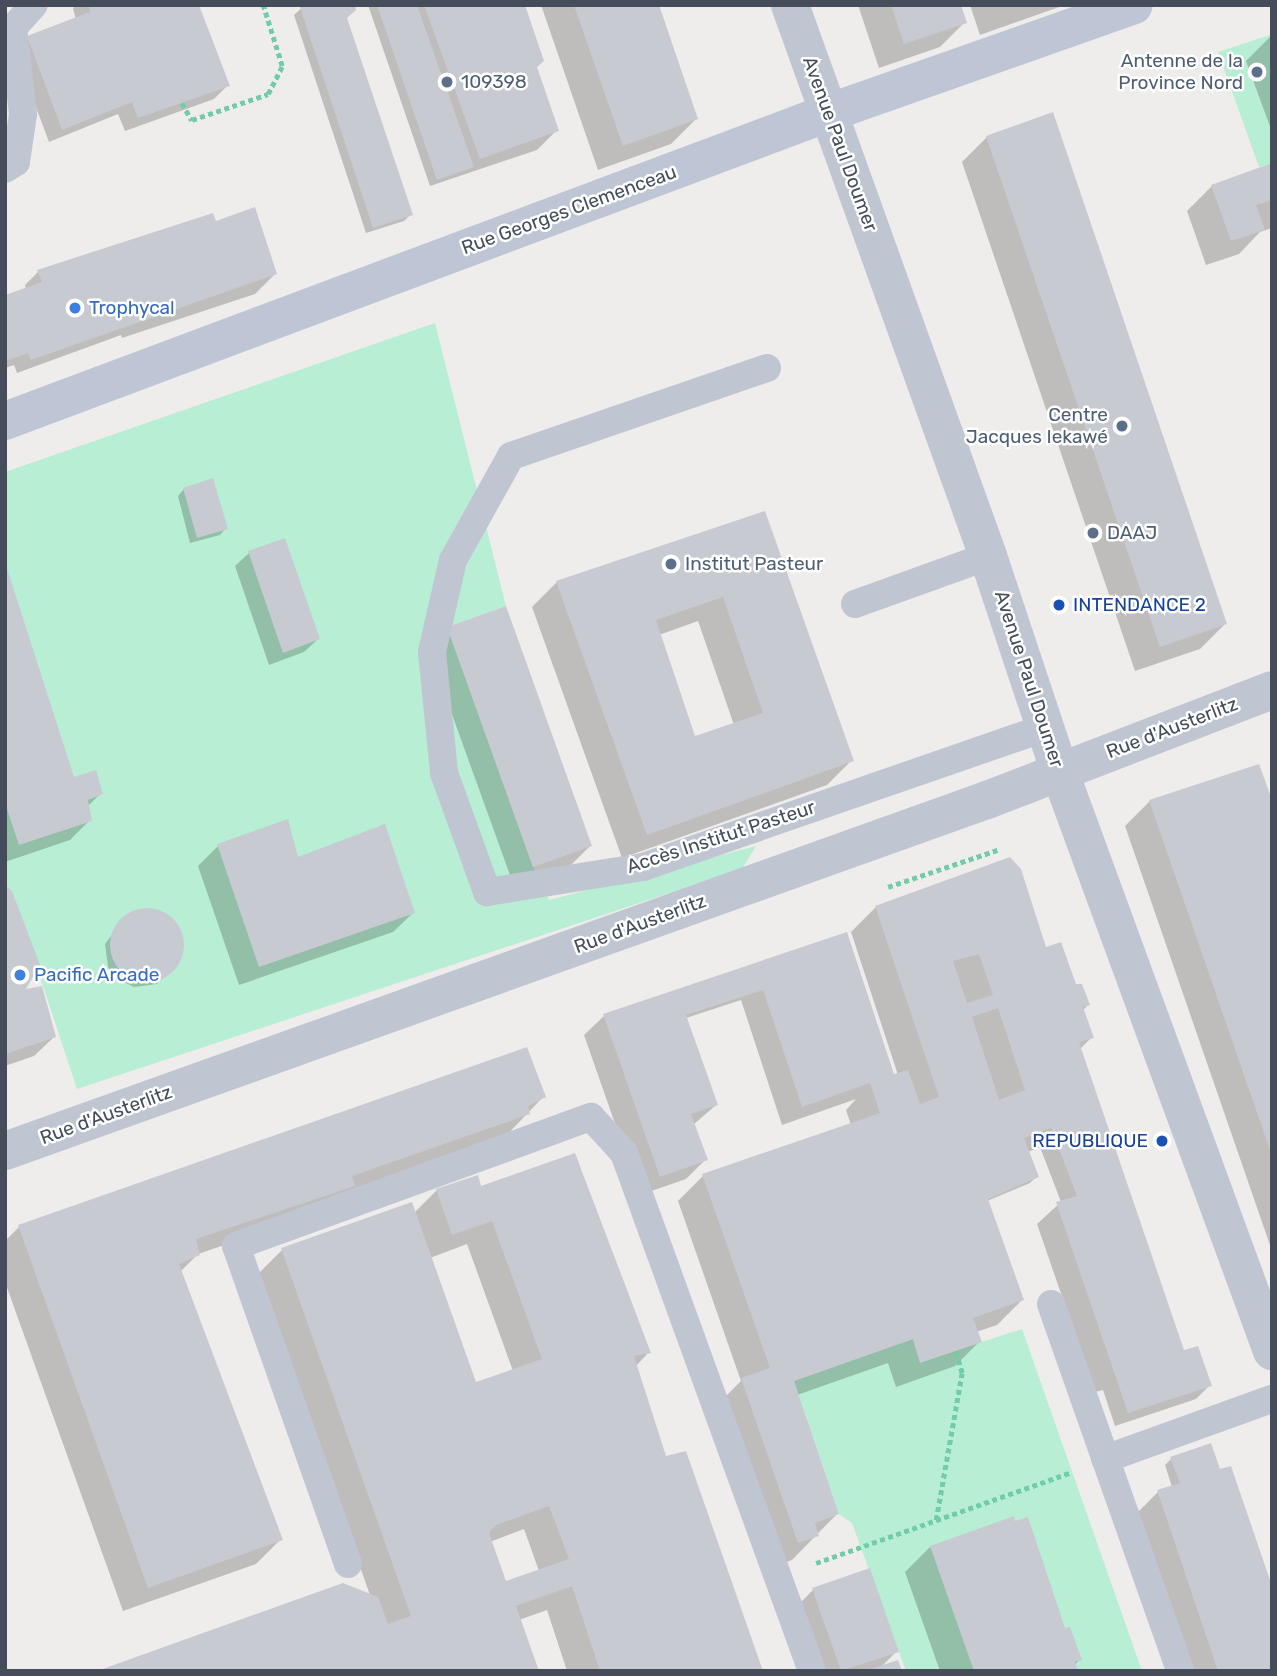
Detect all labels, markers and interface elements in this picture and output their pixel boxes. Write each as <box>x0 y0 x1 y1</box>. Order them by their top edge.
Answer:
place label: Antenne de la Province Nord <box>1118 50 1243 94</box>
street label: Avenue Paul Doumer <box>798 53 882 235</box>
marker: Antenne de la Province Nord <box>1249 64 1265 80</box>
place label: 109398 <box>461 71 527 93</box>
marker: 109398 <box>439 74 455 90</box>
street label: Rue Georges Clemenceau <box>458 160 680 260</box>
place label: Trophycal <box>89 297 175 319</box>
marker: Trophycal <box>67 300 83 316</box>
place label: Centre Jacques Iekawé <box>966 404 1108 448</box>
marker: Centre Jacques Iekawé <box>1114 418 1130 434</box>
place label: DAAJ <box>1107 522 1157 544</box>
marker: DAAJ <box>1085 525 1101 541</box>
place label: Institut Pasteur <box>685 553 823 575</box>
marker: Institut Pasteur <box>663 556 679 572</box>
street label: Avenue Paul Doumer <box>990 588 1068 770</box>
place label: INTENDANCE 2 <box>1073 594 1206 616</box>
marker: INTENDANCE 2 <box>1051 597 1067 613</box>
street label: Rue d'Austerlitz <box>1103 693 1241 763</box>
street label: Accès Institut Pasteur <box>624 796 818 878</box>
street label: Rue d'Austerlitz <box>571 890 709 958</box>
place label: Pacific Arcade <box>34 964 160 986</box>
marker: Pacific Arcade <box>12 967 28 983</box>
street label: Rue d'Austerlitz <box>37 1081 175 1149</box>
place label: REPUBLIQUE <box>1032 1130 1148 1152</box>
marker: REPUBLIQUE <box>1154 1133 1170 1149</box>

